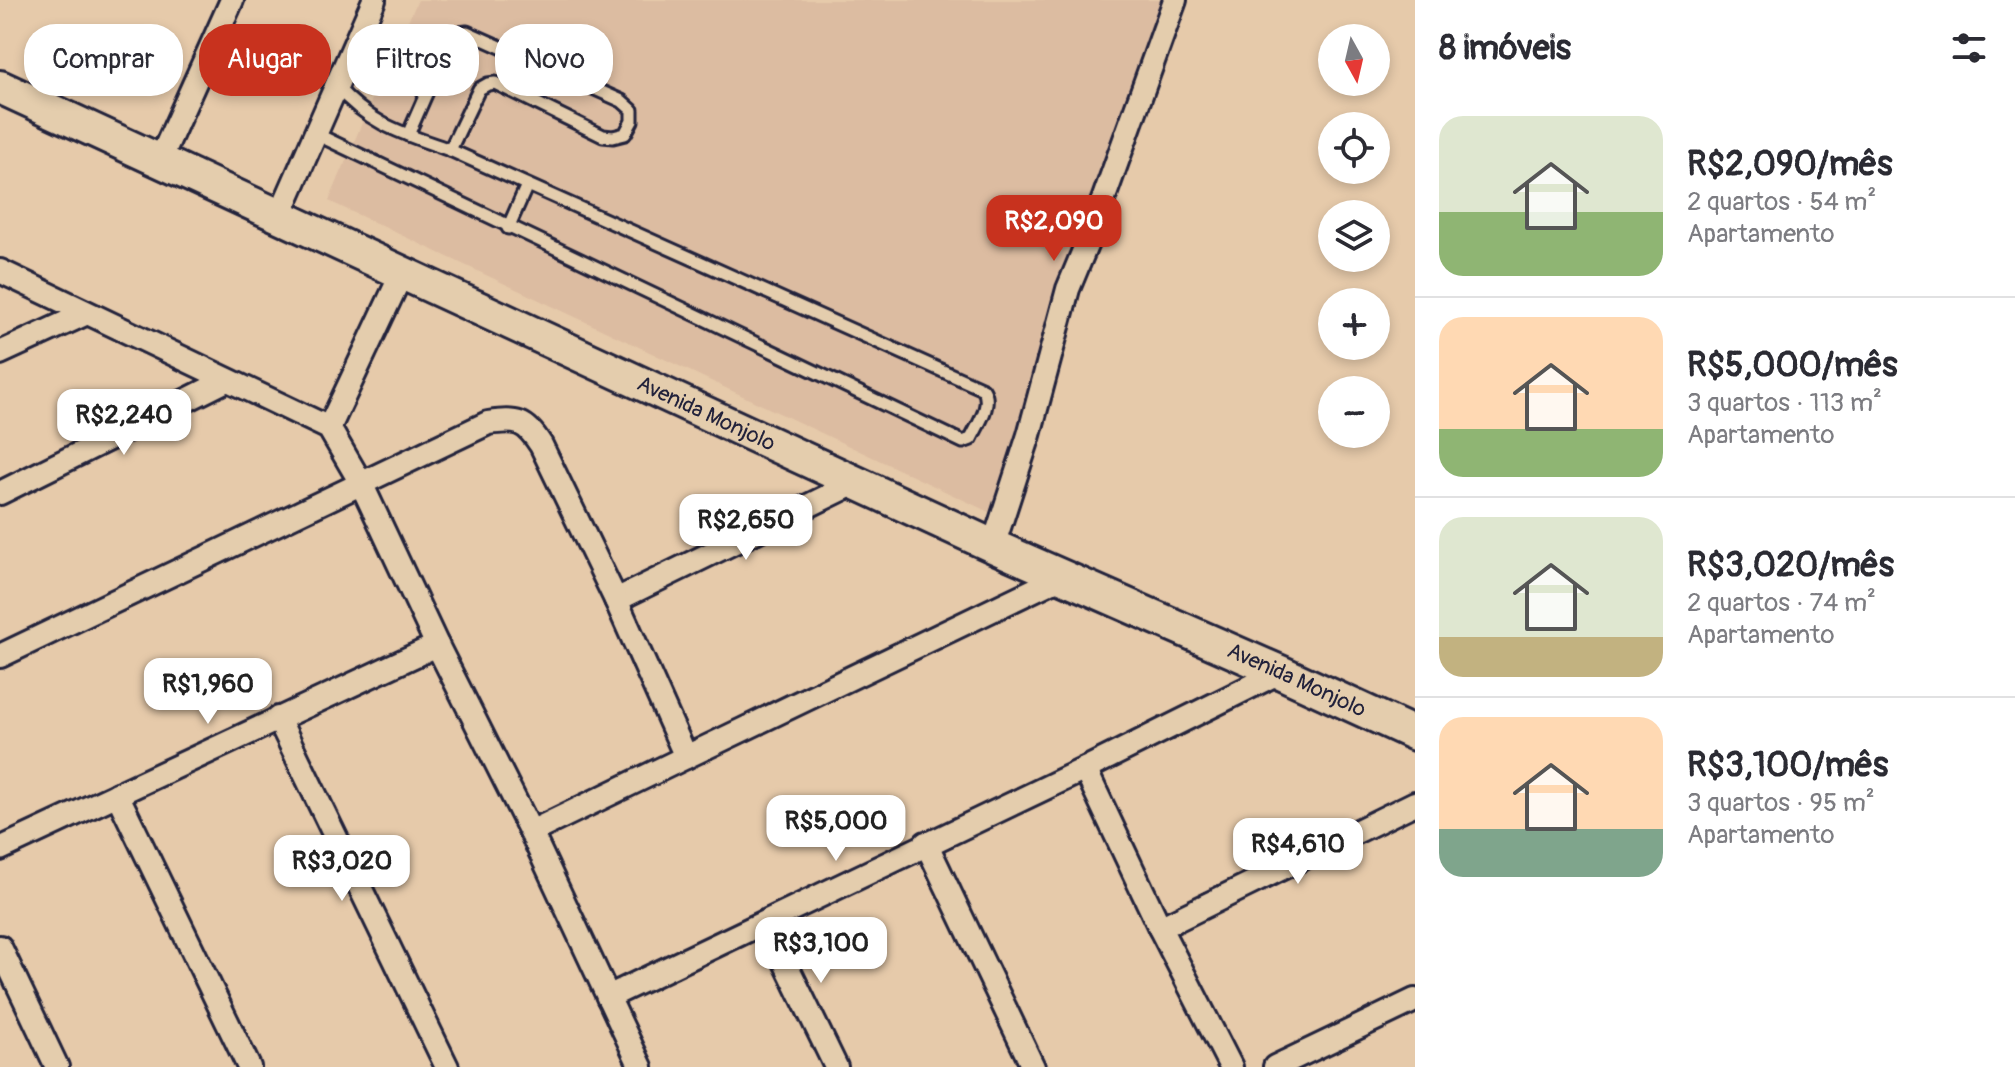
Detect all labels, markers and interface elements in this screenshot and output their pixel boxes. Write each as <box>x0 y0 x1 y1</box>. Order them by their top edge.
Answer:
chip: Comprar <box>24 24 183 96</box>
chip: Alugar <box>199 24 331 96</box>
chip: Filtros <box>347 24 479 96</box>
chip: Novo <box>495 24 613 96</box>
north arrow <box>1318 24 1390 96</box>
map controls <box>1318 24 1390 448</box>
icon: filters <box>1947 26 1991 70</box>
text: 8 imóveis <box>1439 27 1571 70</box>
button: locate <box>1318 112 1390 184</box>
text: R$2,090/mês <box>1687 143 1892 186</box>
icon: home <box>1503 148 1599 244</box>
text: 2 quartos · 54 m² <box>1687 186 1876 218</box>
pin: R$2,090 <box>980 195 1128 263</box>
button: layers <box>1318 200 1390 272</box>
text: R$2,090 <box>1004 205 1104 237</box>
text: Apartamento <box>1687 218 1834 250</box>
button: + <box>1318 288 1390 360</box>
text: R$5,000/mês <box>1687 344 1898 387</box>
icon: home <box>1503 349 1599 445</box>
street label: Avenida Monjolo <box>633 369 780 458</box>
button: − <box>1318 376 1390 448</box>
text: 3 quartos · 113 m² <box>1687 387 1882 419</box>
pin: R$2,240 <box>50 389 198 457</box>
text: R$2,240 <box>75 399 173 431</box>
text: Apartamento <box>1687 419 1834 451</box>
pin: R$2,650 <box>672 494 820 562</box>
text: R$2,650 <box>697 504 795 536</box>
text: R$3,020/mês <box>1687 544 1894 587</box>
icon: home <box>1503 549 1599 645</box>
text: 2 quartos · 74 m² <box>1687 587 1876 619</box>
text: Apartamento <box>1687 619 1834 651</box>
street label: Avenida Monjolo <box>1223 637 1371 724</box>
pin: R$1,960 <box>134 658 282 726</box>
text: R$1,960 <box>162 668 254 700</box>
text: R$3,100/mês <box>1687 744 1888 787</box>
icon: home <box>1503 749 1599 845</box>
text: 3 quartos · 95 m² <box>1687 787 1875 819</box>
pin: R$5,000 <box>762 795 910 863</box>
text: R$5,000 <box>784 805 888 837</box>
pin: R$4,610 <box>1224 818 1372 886</box>
text: Apartamento <box>1687 819 1834 851</box>
text: R$4,610 <box>1251 828 1345 860</box>
pin: R$3,020 <box>268 835 416 903</box>
text: R$3,020 <box>292 845 392 877</box>
pin: R$3,100 <box>747 917 895 985</box>
text: R$3,100 <box>773 927 869 959</box>

